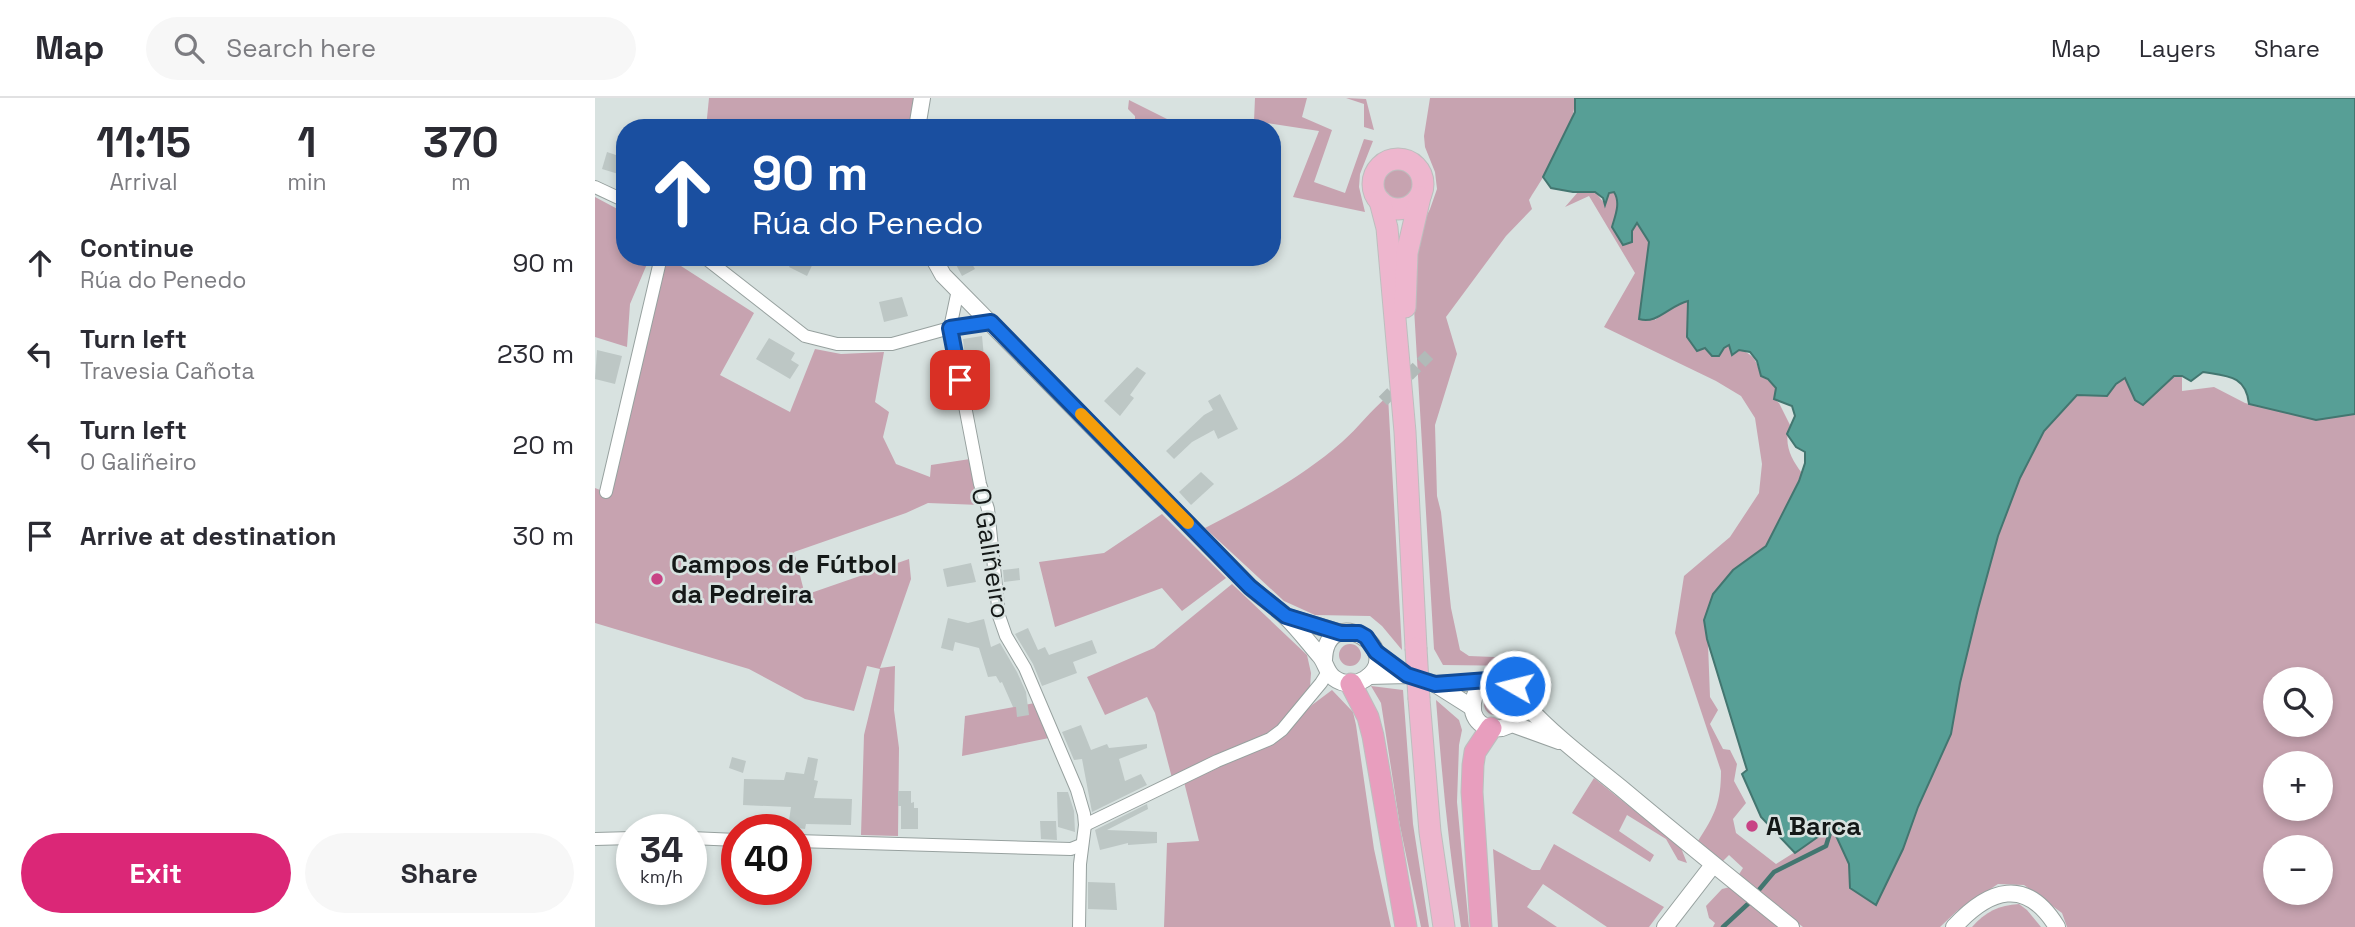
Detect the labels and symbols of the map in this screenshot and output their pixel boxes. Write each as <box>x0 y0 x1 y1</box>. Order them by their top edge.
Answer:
pin <box>930 350 990 410</box>
street label: O Galiñeiro <box>964 485 1018 621</box>
place label: Campos de Fútbol da Pedreira <box>671 547 897 611</box>
marker: Campos de Fútbol da Pedreira <box>649 571 665 587</box>
position arrow <box>1478 649 1552 723</box>
place label: A Barca <box>1766 809 1861 843</box>
speed limit sign: 40 <box>721 814 812 905</box>
marker: A Barca <box>1744 818 1760 834</box>

